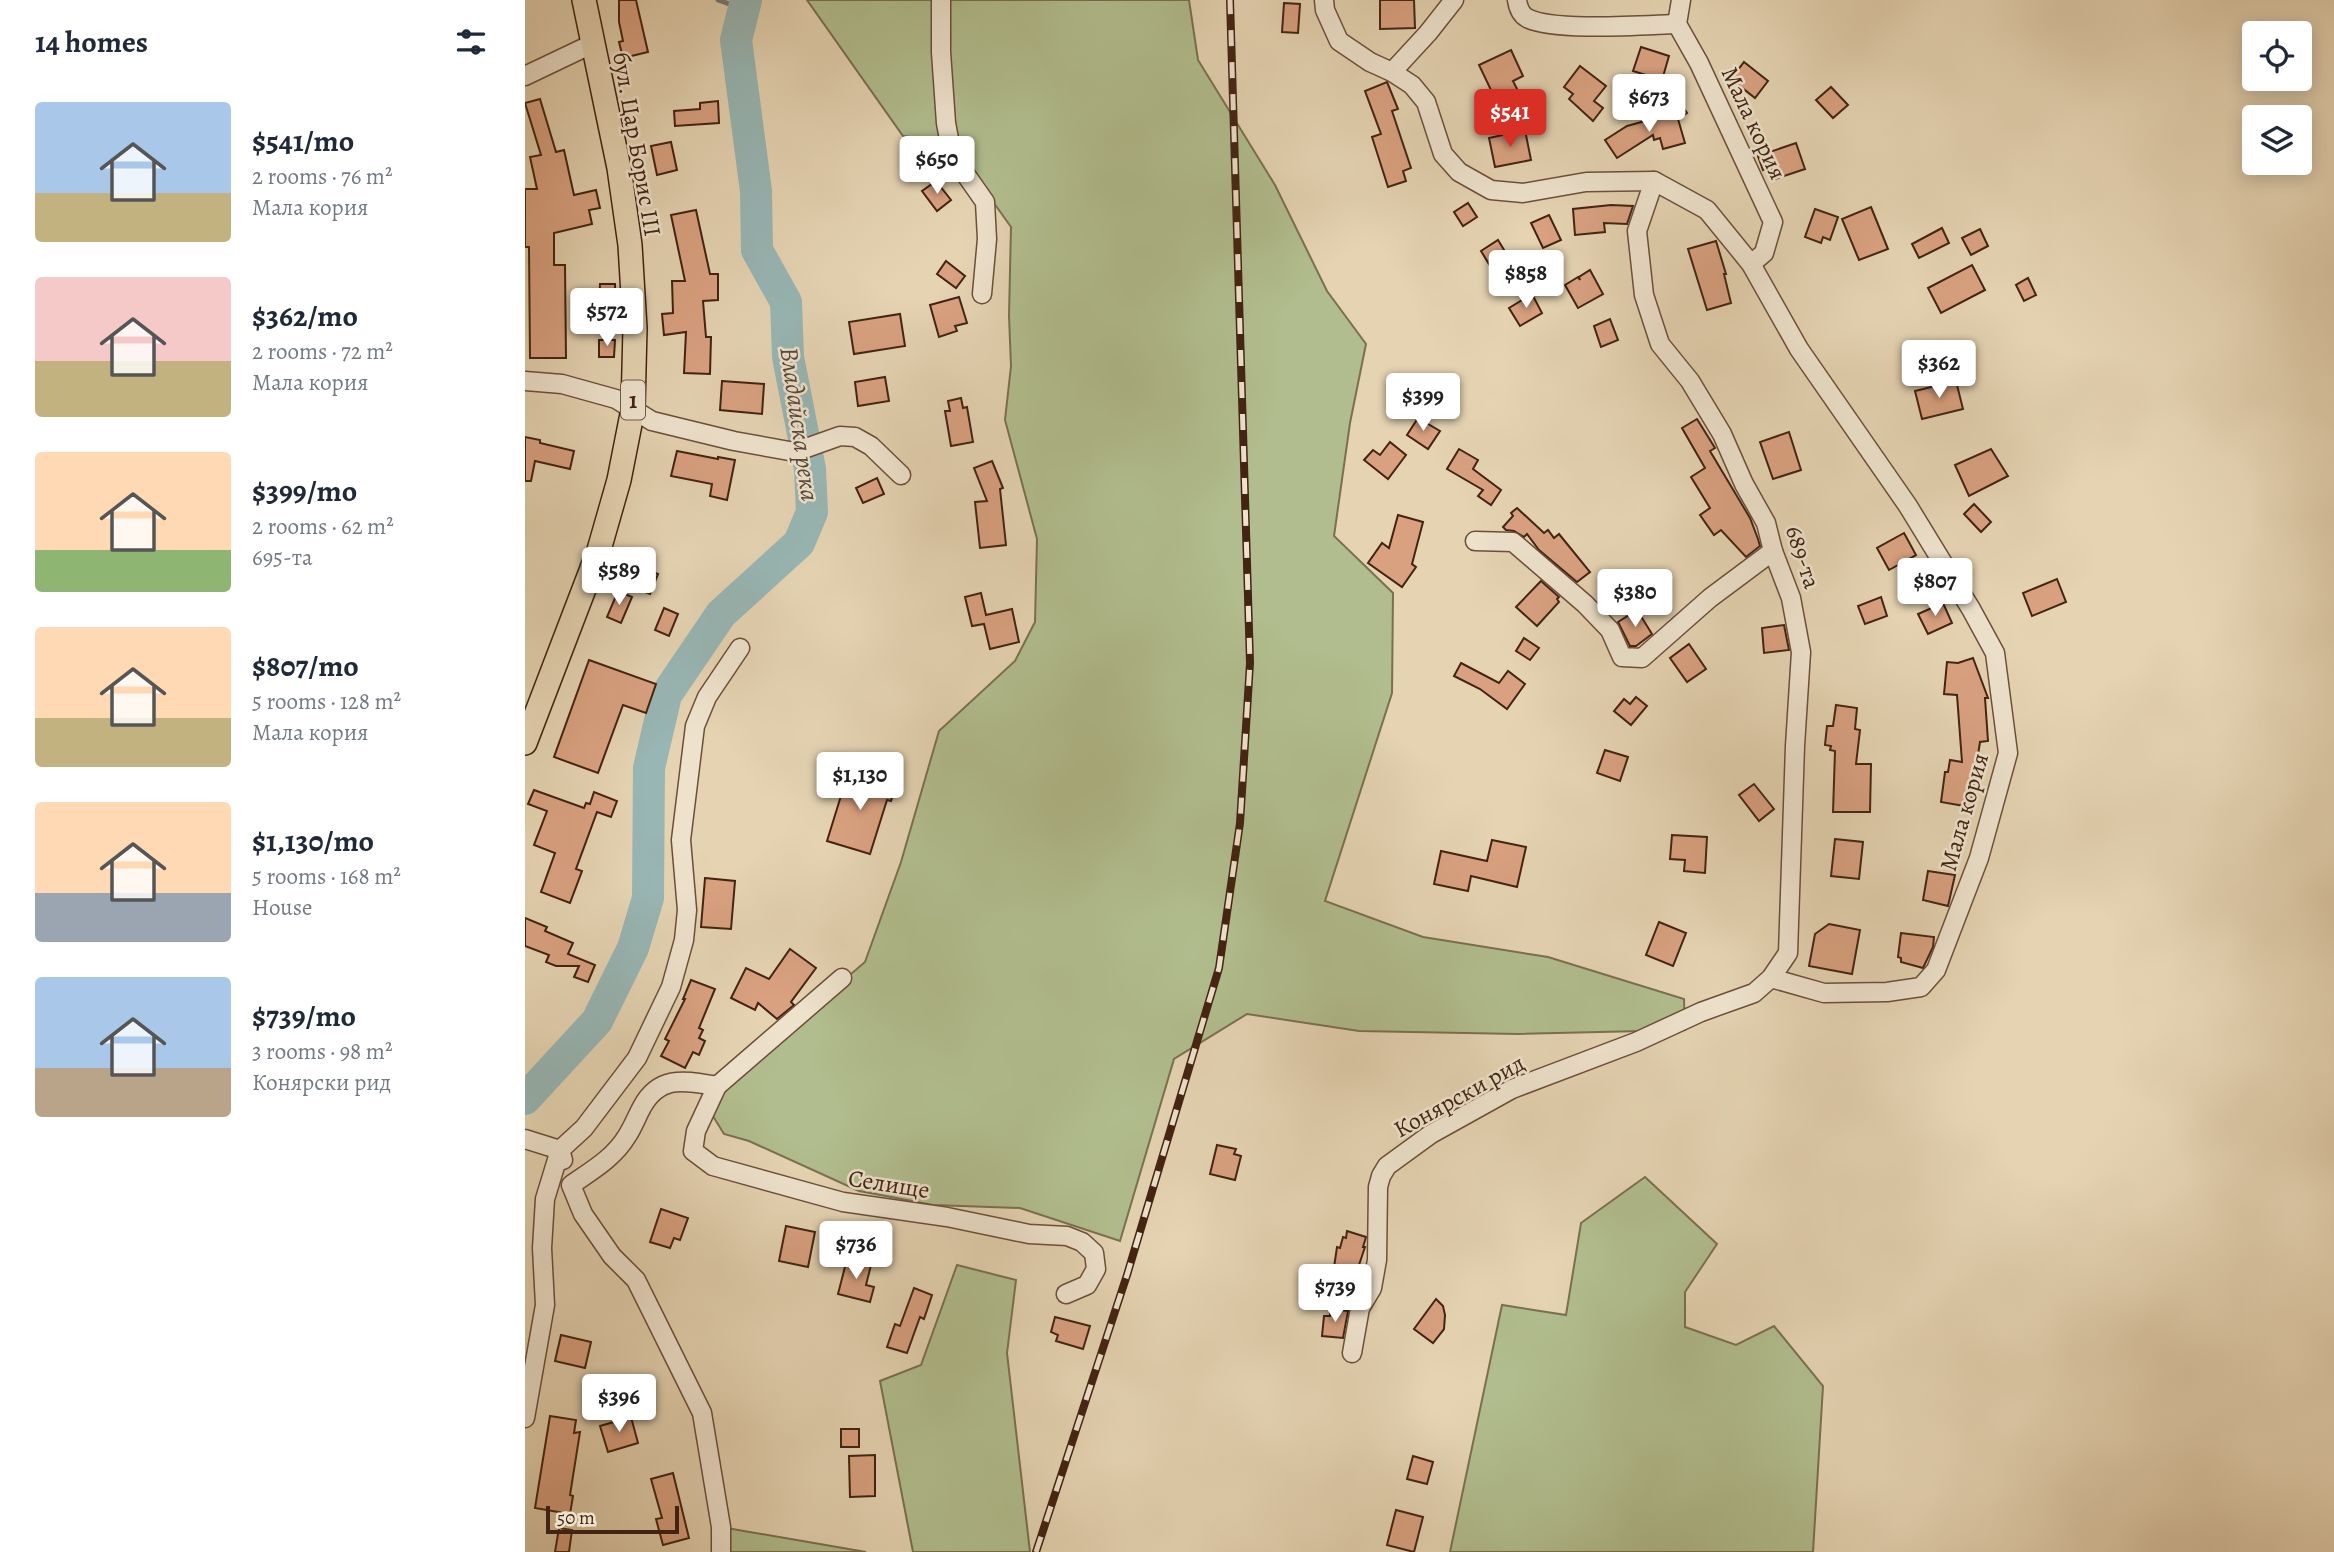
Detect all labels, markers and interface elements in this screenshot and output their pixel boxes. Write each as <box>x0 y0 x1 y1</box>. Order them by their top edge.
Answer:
map controls <box>2242 21 2312 175</box>
button: locate <box>2242 21 2312 91</box>
text: 14 homes <box>35 22 148 62</box>
icon: filters <box>452 23 490 61</box>
street label: бул. Цар Борис III <box>605 49 669 239</box>
street label: Мала кория <box>1714 61 1794 185</box>
pin: $673 <box>1608 74 1690 134</box>
text: $673 <box>1628 81 1670 112</box>
pin: $541 <box>1469 90 1551 149</box>
text: $541 <box>1490 96 1530 127</box>
button: layers <box>2242 105 2312 175</box>
text: $541/mo <box>252 121 354 161</box>
icon: home <box>91 130 175 214</box>
pin: $650 <box>896 136 978 196</box>
text: $650 <box>916 143 958 174</box>
text: 2 rooms · 76 m² <box>252 161 393 192</box>
text: Мала кория <box>252 192 368 223</box>
pin: $858 <box>1485 250 1567 310</box>
text: $858 <box>1505 257 1547 288</box>
pin: $572 <box>566 288 648 348</box>
text: $572 <box>586 295 628 326</box>
text: $362/mo <box>252 296 358 336</box>
icon: home <box>91 305 175 389</box>
text: 2 rooms · 72 m² <box>252 336 393 367</box>
pin: $362 <box>1898 340 1980 400</box>
water label: Владайска река <box>771 345 828 503</box>
text: $362 <box>1918 347 1960 378</box>
text: Мала кория <box>252 367 368 398</box>
pin: $399 <box>1382 374 1464 433</box>
road number: 1 <box>621 380 645 420</box>
text: $399 <box>1402 380 1444 411</box>
text: $399/mo <box>252 471 357 511</box>
icon: home <box>91 480 175 564</box>
text: 2 rooms · 62 m² <box>252 511 394 542</box>
street label: 689-та <box>1778 521 1828 593</box>
text: 695-та <box>252 542 313 573</box>
pin: $589 <box>578 548 660 607</box>
text: $589 <box>598 554 640 585</box>
pin: $807 <box>1894 558 1976 618</box>
text: $807 <box>1913 565 1957 596</box>
pin: $380 <box>1594 570 1676 629</box>
text: $380 <box>1613 576 1657 607</box>
text: $807/mo <box>252 646 359 686</box>
icon: home <box>91 655 175 739</box>
text: 5 rooms · 128 m² <box>252 686 401 717</box>
text: Мала кория <box>252 717 368 748</box>
street label: Мала кория <box>1932 749 1996 875</box>
pin: $1,130 <box>803 752 917 812</box>
text: $1,130 <box>833 759 887 790</box>
text: $1,130/mo <box>252 821 374 861</box>
icon: home <box>91 830 175 914</box>
text: 5 rooms · 168 m² <box>252 861 401 892</box>
text: House <box>252 892 312 923</box>
text: $739/mo <box>252 996 356 1036</box>
icon: home <box>91 1005 175 1089</box>
text: 3 rooms · 98 m² <box>252 1036 393 1067</box>
street label: Конярски рид <box>1388 1047 1530 1145</box>
text: Конярски рид <box>252 1067 391 1098</box>
street label: Селище <box>846 1162 932 1206</box>
pin: $736 <box>815 1222 897 1281</box>
text: $736 <box>835 1228 877 1259</box>
pin: $739 <box>1294 1264 1376 1324</box>
text: $739 <box>1314 1271 1356 1302</box>
pin: $396 <box>578 1374 660 1434</box>
text: $396 <box>598 1381 640 1412</box>
scale bar <box>546 1503 679 1535</box>
text: 50 m <box>557 1505 595 1531</box>

